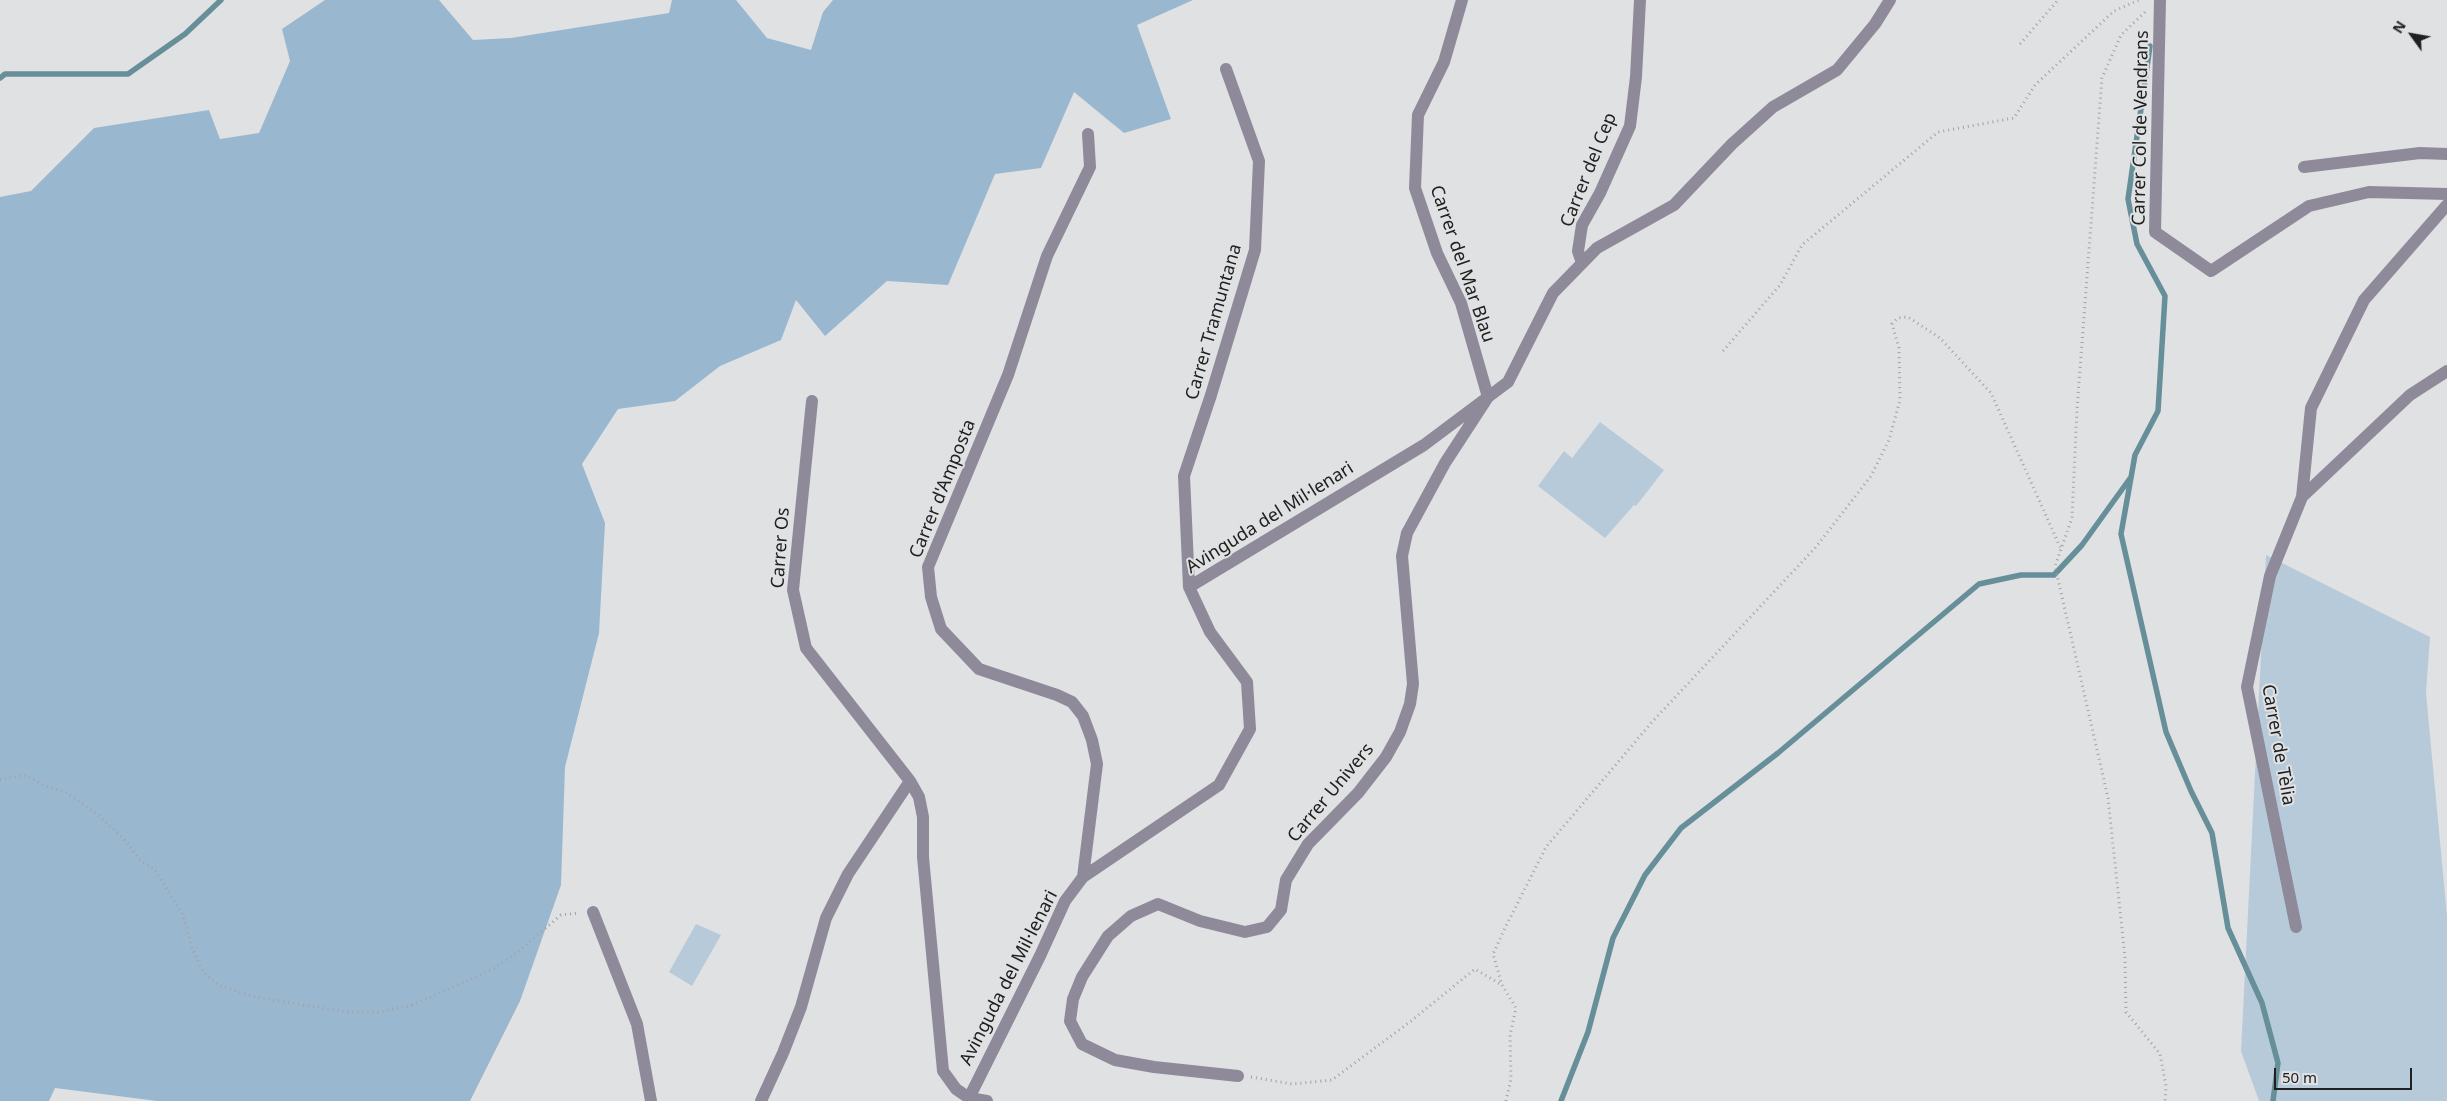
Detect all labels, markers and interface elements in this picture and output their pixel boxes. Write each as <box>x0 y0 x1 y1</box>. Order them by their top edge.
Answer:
north arrow <box>2387 10 2437 60</box>
text: N <box>2388 17 2410 37</box>
street label: Carrer Col de Vendrans <box>2128 30 2154 226</box>
street label: Carrer del Cep <box>1556 110 1622 230</box>
street label: Carrer del Mar Blau <box>1425 183 1499 345</box>
street label: Carrer Tramuntana <box>1181 241 1247 403</box>
street label: Carrer d'Amposta <box>905 417 981 561</box>
street label: Avinguda del Mil·lenari <box>1182 458 1358 578</box>
street label: Carrer Os <box>767 507 795 589</box>
street label: Carrer de Tèlia <box>2257 683 2299 807</box>
street label: Carrer Univers <box>1283 739 1379 847</box>
street label: Avinguda del Mil·lenari <box>955 887 1063 1069</box>
scale bar <box>2277 1058 2414 1090</box>
text: 50 m <box>2282 1067 2317 1087</box>

